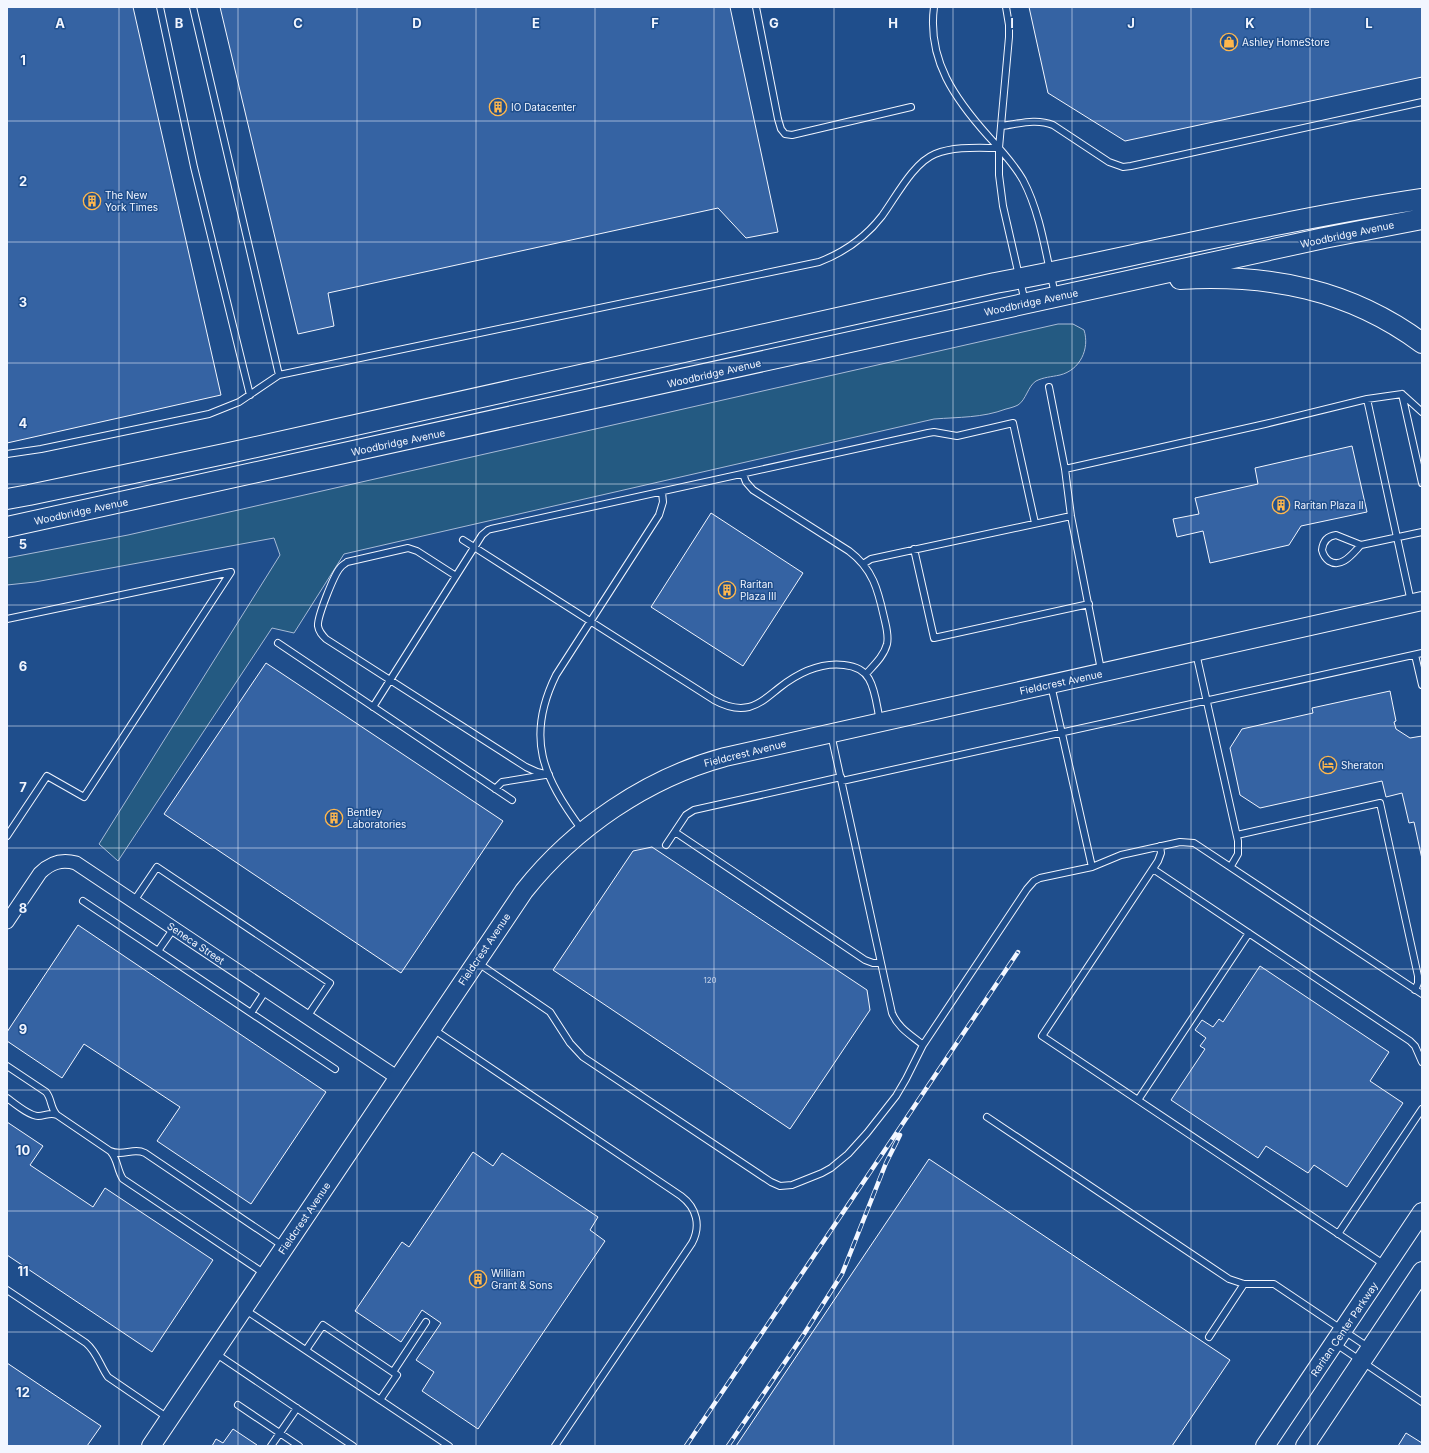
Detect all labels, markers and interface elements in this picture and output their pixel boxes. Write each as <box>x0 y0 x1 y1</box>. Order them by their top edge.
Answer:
text: A <box>55 15 65 31</box>
text: B <box>175 15 184 31</box>
text: C <box>293 15 303 31</box>
text: D <box>412 15 422 31</box>
text: E <box>532 15 540 31</box>
text: F <box>651 15 659 31</box>
text: G <box>769 15 779 31</box>
text: H <box>888 15 898 31</box>
text: I <box>1010 15 1014 31</box>
text: J <box>1127 15 1135 31</box>
text: K <box>1245 15 1255 31</box>
text: L <box>1365 15 1373 31</box>
shop icon: Ashley HomeStore <box>1219 32 1239 52</box>
place label: Ashley HomeStore <box>1242 36 1330 48</box>
text: 1 <box>20 52 26 68</box>
building icon: IO Datacenter <box>488 97 508 117</box>
place label: IO Datacenter <box>511 101 576 113</box>
text: 2 <box>19 173 27 189</box>
place label: The New York Times <box>105 189 158 213</box>
building icon: The New York Times <box>82 191 102 211</box>
street label: Woodbridge Avenue <box>1299 218 1395 250</box>
street label: Woodbridge Avenue <box>983 286 1079 318</box>
text: 3 <box>19 294 27 310</box>
street label: Woodbridge Avenue <box>666 356 762 390</box>
text: 4 <box>19 415 28 431</box>
street label: Woodbridge Avenue <box>350 426 446 458</box>
street label: Woodbridge Avenue <box>33 495 129 527</box>
building icon: Raritan Plaza II <box>1271 495 1291 515</box>
place label: Raritan Plaza II <box>1294 499 1364 511</box>
text: 5 <box>19 536 27 552</box>
place label: Raritan Plaza III <box>740 578 776 602</box>
building icon: Raritan Plaza III <box>717 580 737 600</box>
text: 6 <box>19 658 27 674</box>
street label: Fieldcrest Avenue <box>1019 667 1104 697</box>
street label: Fieldcrest Avenue <box>703 737 788 769</box>
hotel icon: Sheraton <box>1318 755 1338 775</box>
place label: Sheraton <box>1341 759 1384 771</box>
text: 7 <box>19 779 27 795</box>
place label: Bentley Laboratories <box>347 806 406 830</box>
building icon: Bentley Laboratories <box>324 808 344 828</box>
text: 8 <box>19 900 27 916</box>
street label: Fieldcrest Avenue <box>455 911 513 987</box>
street label: Seneca Street <box>165 919 227 967</box>
house number: 120 <box>703 975 717 985</box>
text: 9 <box>19 1021 27 1037</box>
text: 10 <box>16 1142 30 1158</box>
street label: Fieldcrest Avenue <box>275 1180 333 1256</box>
text: 11 <box>17 1263 29 1279</box>
place label: William Grant & Sons <box>491 1267 553 1291</box>
building icon: William Grant & Sons <box>468 1269 488 1289</box>
street label: Raritan Center Parkway <box>1308 1279 1380 1378</box>
text: 12 <box>16 1384 30 1400</box>

